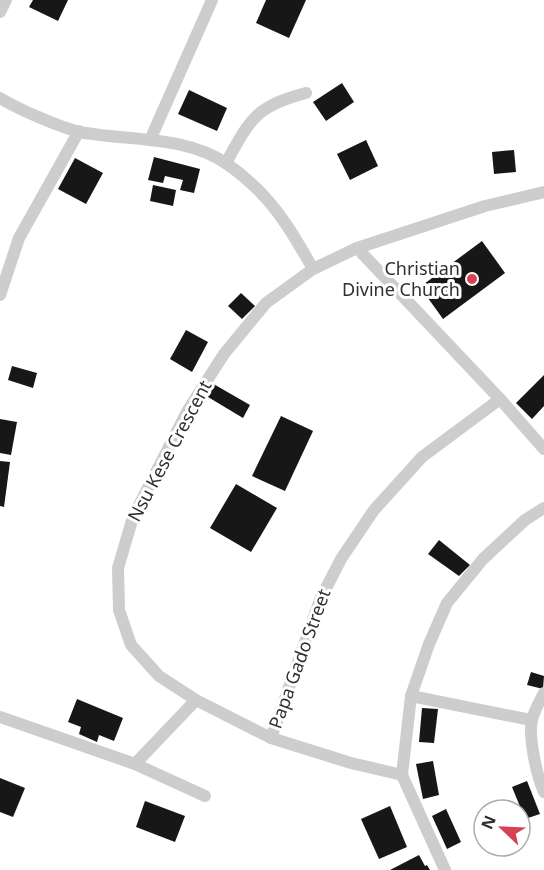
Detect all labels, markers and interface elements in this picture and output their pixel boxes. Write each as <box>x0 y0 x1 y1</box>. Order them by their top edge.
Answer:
place label: Christian Divine Church <box>342 256 460 301</box>
marker: Christian Divine Church <box>465 272 479 286</box>
street label: Nsu Kese Crescent <box>122 375 217 525</box>
street label: Papa Gado Street <box>263 585 336 732</box>
north arrow <box>472 798 532 858</box>
text: N <box>476 812 501 832</box>

